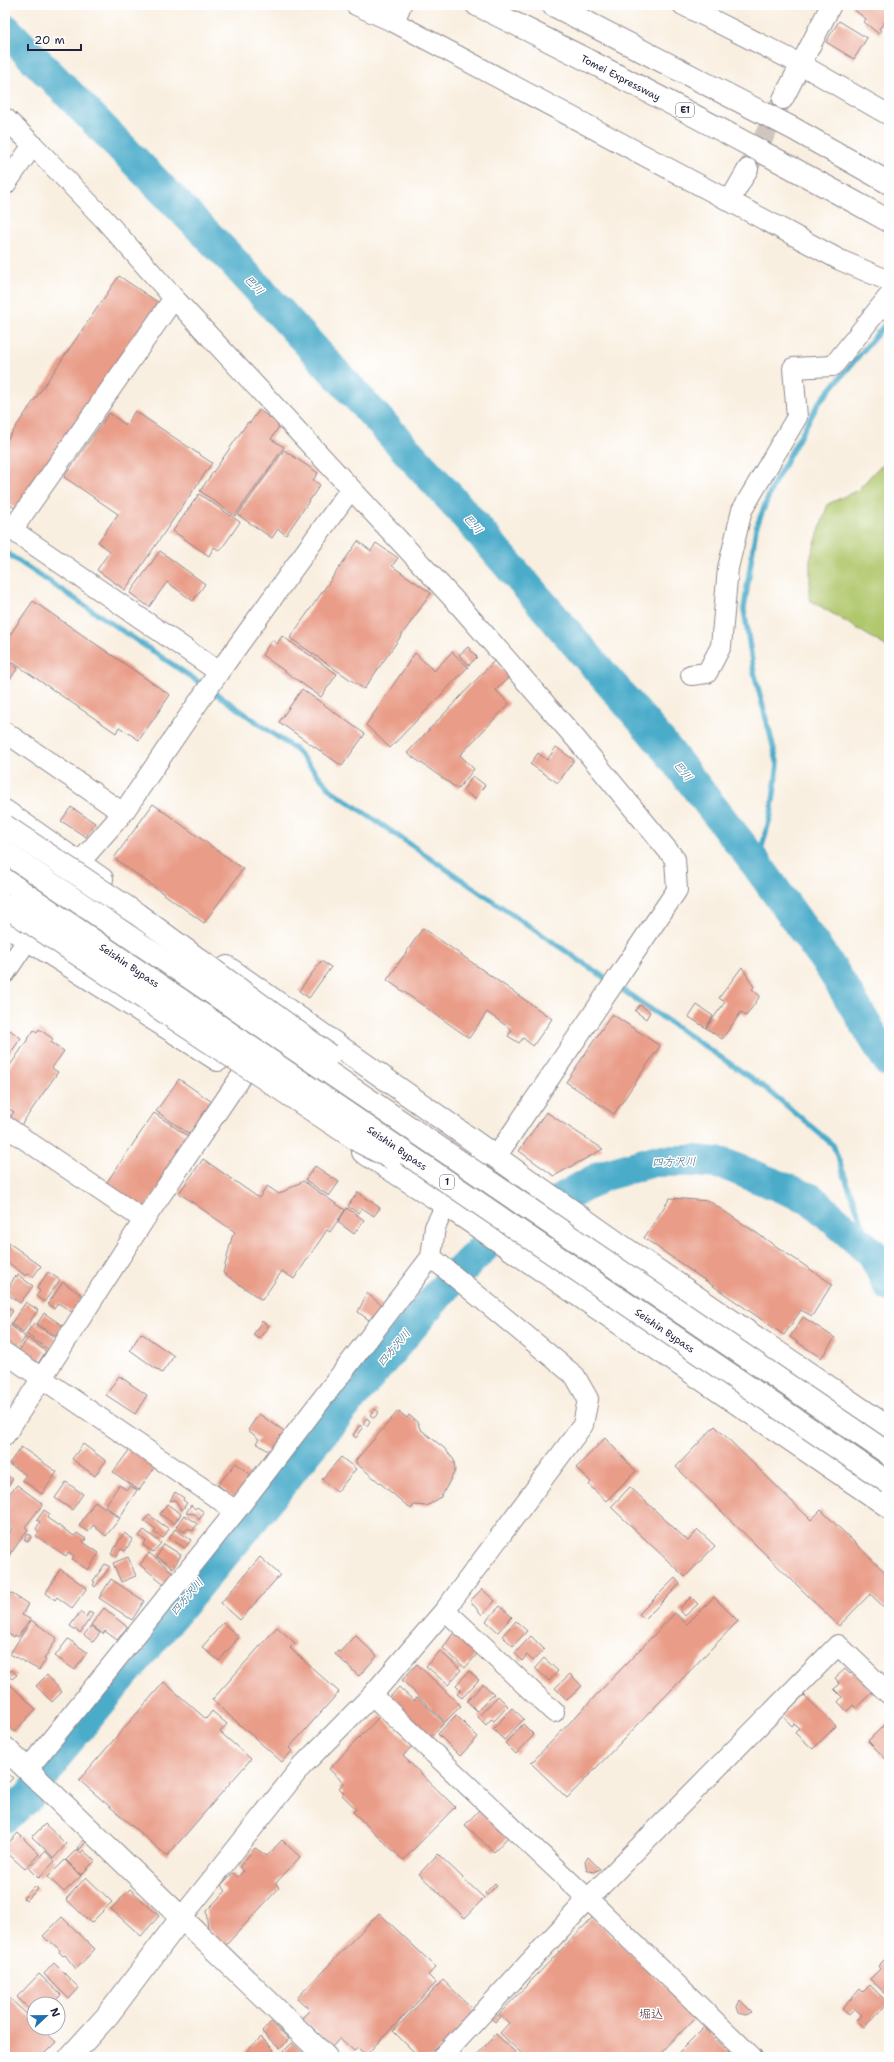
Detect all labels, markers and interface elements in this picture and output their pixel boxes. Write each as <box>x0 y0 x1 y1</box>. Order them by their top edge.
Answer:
scale bar <box>28 26 81 52</box>
text: 20 m <box>34 32 65 48</box>
street label: Tomei Expressway <box>579 51 663 103</box>
road number: E1 <box>676 103 694 117</box>
water label: 巴川 <box>241 272 267 298</box>
water label: 巴川 <box>460 511 486 537</box>
water label: 巴川 <box>670 758 696 784</box>
street label: Seishin Bypass <box>97 940 162 990</box>
street label: Seishin Bypass <box>365 1123 430 1173</box>
water label: 四方沢川 <box>652 1154 696 1170</box>
road number: 1 <box>440 1175 454 1189</box>
street label: Seishin Bypass <box>632 1305 698 1355</box>
water label: 四方沢川 <box>374 1326 414 1370</box>
water label: 四方沢川 <box>167 1575 207 1619</box>
north arrow <box>26 1996 66 2036</box>
text: N <box>46 2006 64 2020</box>
district label: 堀込 <box>639 2006 663 2022</box>

